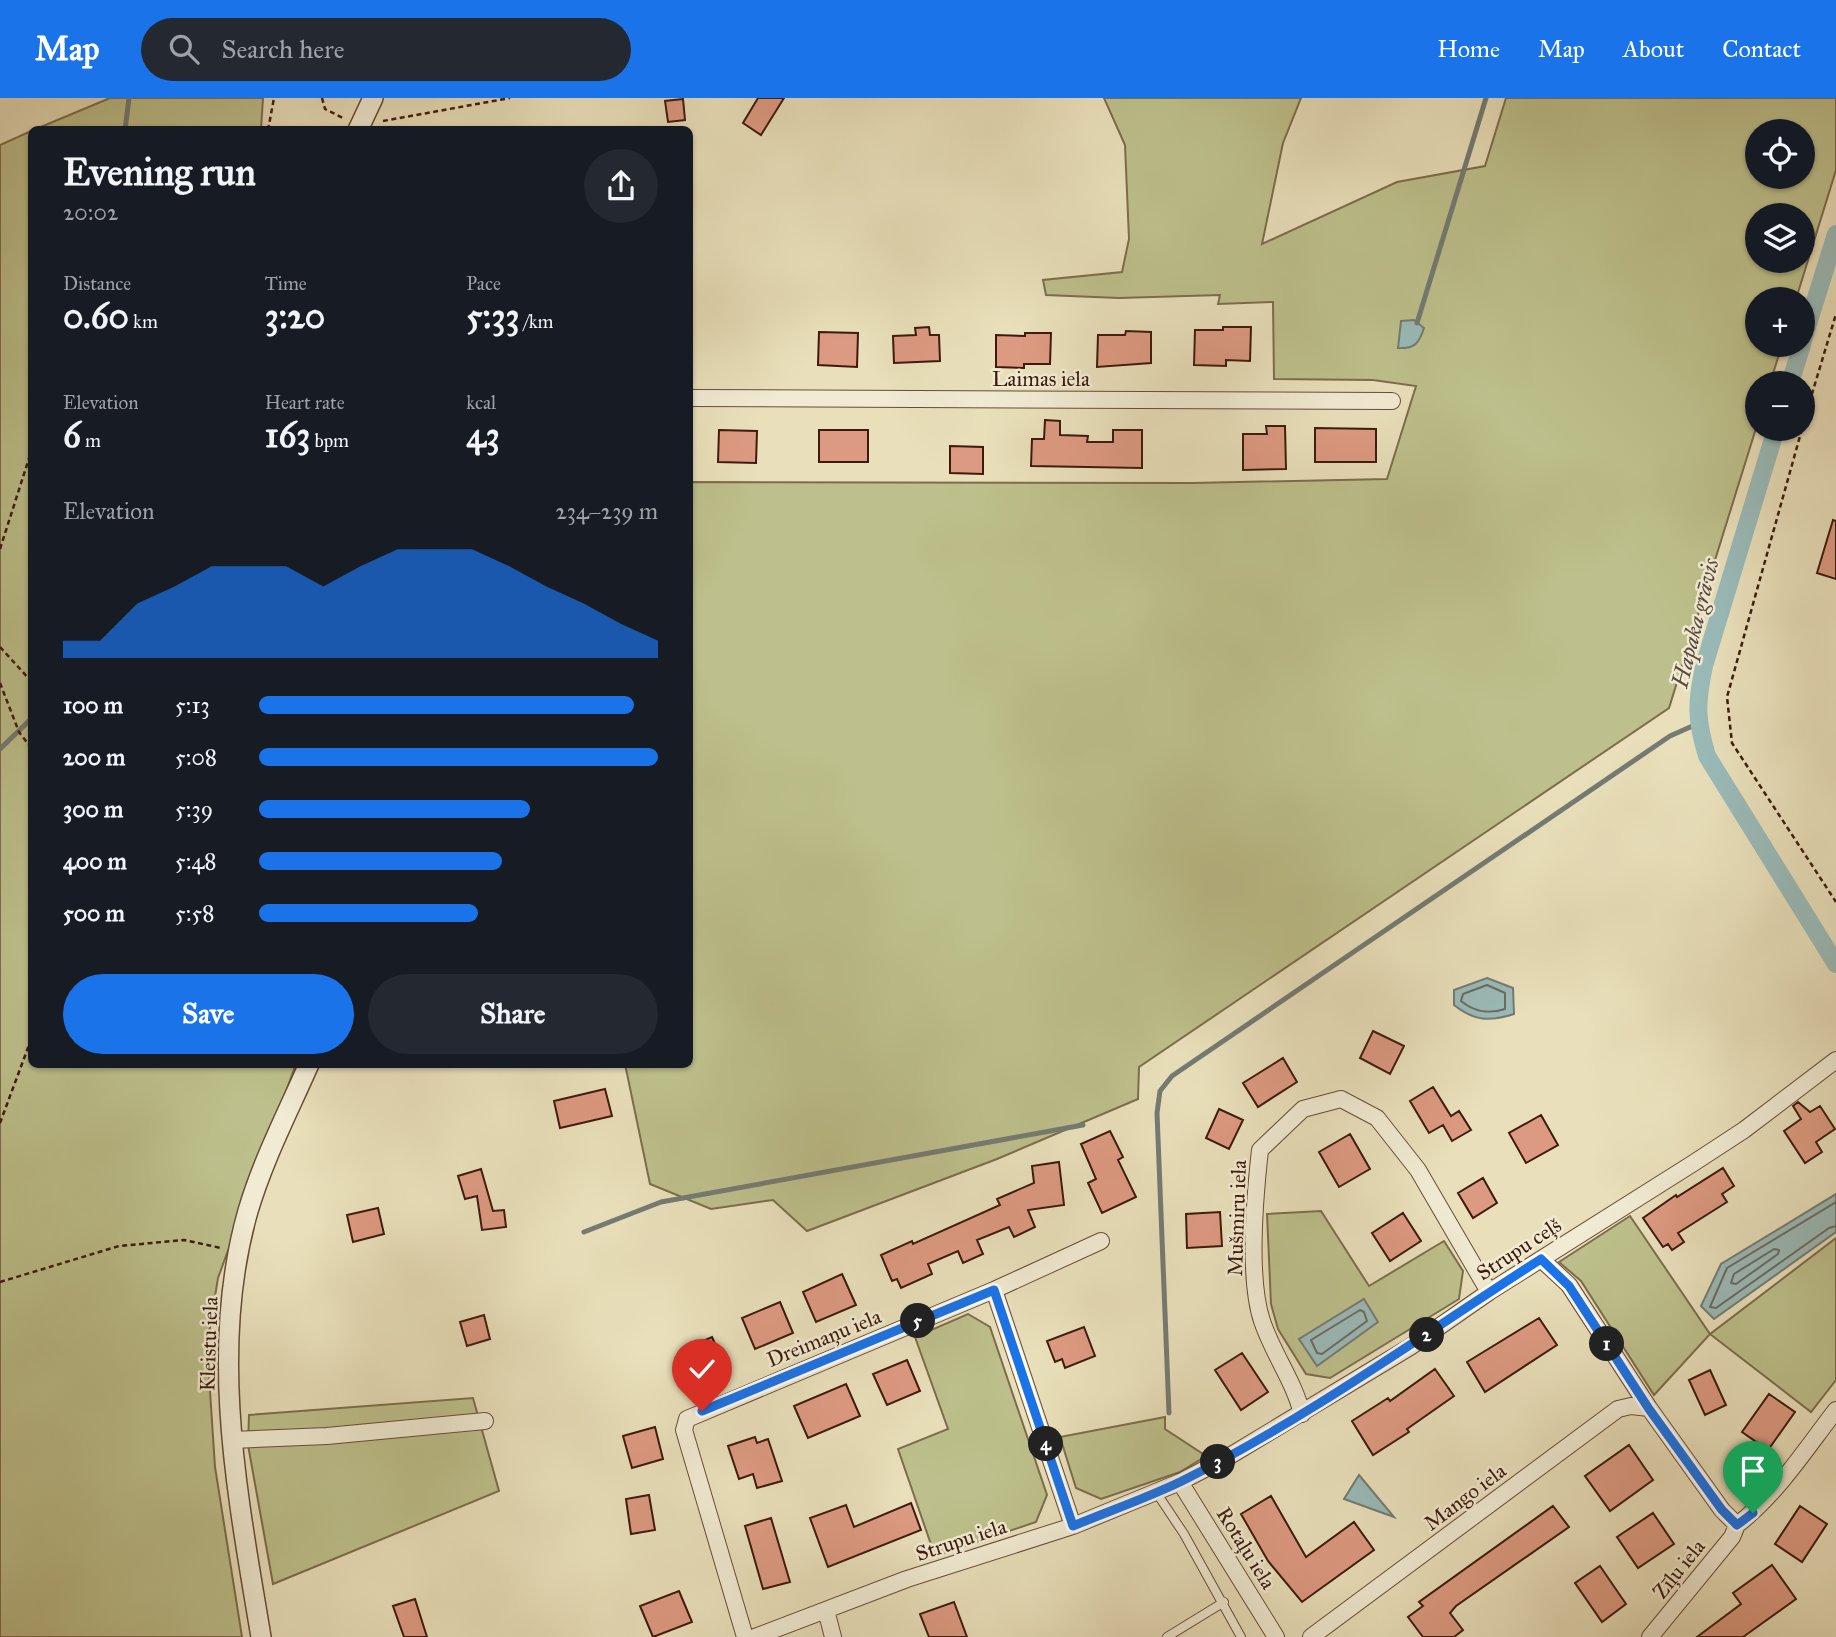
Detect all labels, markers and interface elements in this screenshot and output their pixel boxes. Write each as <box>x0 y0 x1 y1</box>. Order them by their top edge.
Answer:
search box <box>141 18 631 81</box>
text: Map <box>35 29 99 69</box>
icon: search <box>165 30 203 68</box>
text: Search here <box>221 33 345 65</box>
text: Home <box>1437 34 1500 64</box>
text: Map <box>1538 34 1585 64</box>
text: About <box>1623 34 1684 64</box>
text: Contact <box>1722 34 1801 64</box>
map controls <box>1745 119 1815 441</box>
button: locate <box>1745 119 1815 189</box>
text: Evening run <box>63 149 256 195</box>
button: share <box>584 149 658 223</box>
text: 20:02 <box>63 198 118 226</box>
button: layers <box>1745 203 1815 273</box>
text: Distance <box>63 272 131 295</box>
text: Time <box>265 272 307 295</box>
text: Pace <box>466 272 501 295</box>
button: + <box>1745 287 1815 357</box>
text: 0.60 <box>63 295 129 338</box>
text: 3:20 <box>265 295 325 338</box>
text: 5:33 <box>466 295 519 338</box>
text: km <box>129 310 158 333</box>
text: /km <box>519 310 553 333</box>
street label: Laimas iela <box>992 366 1090 392</box>
button: − <box>1745 371 1815 441</box>
text: Elevation <box>63 391 138 414</box>
text: Heart rate <box>265 391 345 414</box>
text: kcal <box>466 391 496 414</box>
text: 6 <box>63 414 81 457</box>
text: 163 <box>265 414 310 457</box>
text: 43 <box>466 414 500 457</box>
text: m <box>81 429 101 452</box>
text: bpm <box>310 429 349 452</box>
text: Elevation <box>63 497 154 525</box>
text: 234–239 m <box>555 497 658 525</box>
water label: Hapaka grāvis <box>1665 555 1726 692</box>
text: 100 m <box>63 691 123 719</box>
text: 5:13 <box>175 691 210 719</box>
text: 200 m <box>63 743 125 771</box>
text: 5:08 <box>175 743 217 771</box>
text: 300 m <box>63 795 123 823</box>
text: 5:39 <box>175 795 213 823</box>
text: 400 m <box>63 847 127 875</box>
text: 5:48 <box>175 847 217 875</box>
text: 500 m <box>63 899 125 927</box>
text: 5:58 <box>175 899 214 927</box>
button: Save <box>63 974 354 1054</box>
button: Share <box>368 974 658 1054</box>
street label: Mušmiru iela <box>1222 1159 1252 1277</box>
street label: Strupu ceļš <box>1472 1212 1566 1286</box>
street label: Kleistu iela <box>194 1296 224 1392</box>
street label: Dreimaņu iela <box>763 1303 885 1373</box>
pin: 5 <box>900 1304 936 1338</box>
text: 5 <box>913 1309 922 1332</box>
pin: 2 <box>1410 1318 1444 1352</box>
text: 2 <box>1422 1323 1431 1346</box>
pin: 1 <box>1590 1326 1624 1362</box>
text: 1 <box>1603 1332 1610 1355</box>
pin <box>672 1339 732 1411</box>
icon: check <box>683 1350 721 1388</box>
pin: 4 <box>1028 1426 1064 1462</box>
text: 4 <box>1040 1432 1051 1455</box>
pin <box>1723 1441 1783 1513</box>
pin: 3 <box>1200 1444 1236 1480</box>
text: 3 <box>1214 1450 1221 1473</box>
icon: arrive <box>1734 1452 1772 1490</box>
street label: Mango iela <box>1419 1458 1511 1536</box>
street label: Rotaļu iela <box>1211 1502 1281 1594</box>
street label: Strupu iela <box>912 1513 1010 1567</box>
street label: Zīļu iela <box>1647 1534 1711 1604</box>

